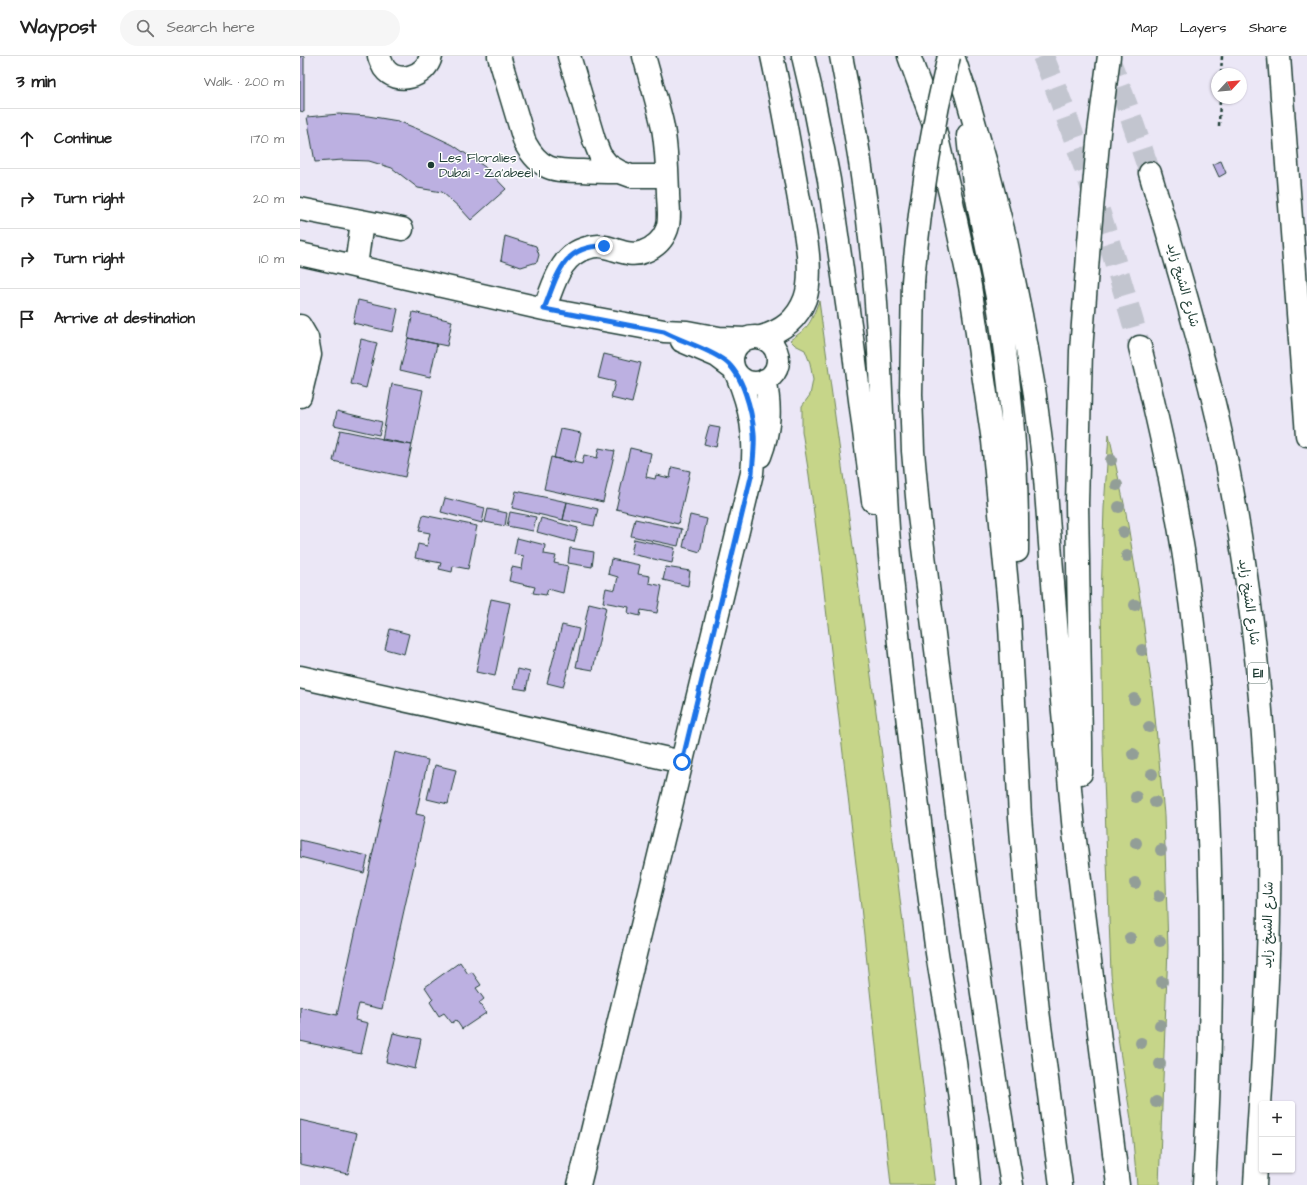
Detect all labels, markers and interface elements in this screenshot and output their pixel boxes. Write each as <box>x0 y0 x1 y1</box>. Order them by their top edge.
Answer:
search box <box>120 10 400 46</box>
text: Waypost <box>20 14 96 41</box>
icon: search <box>134 17 156 39</box>
text: Search here <box>166 17 255 38</box>
text: Map <box>1131 18 1158 38</box>
text: Layers <box>1180 18 1227 38</box>
text: Share <box>1249 18 1287 38</box>
north arrow <box>1211 68 1247 104</box>
text: 3 min <box>16 70 56 94</box>
text: Walk · 200 m <box>204 73 284 91</box>
icon: ahead <box>16 128 38 150</box>
text: Continue <box>54 128 112 149</box>
text: 170 m <box>251 130 284 148</box>
place label: Les Floralies Dubai - Za'abeel 1 <box>439 149 541 182</box>
marker: Les Floralies Dubai - Za'abeel 1 <box>426 160 436 170</box>
icon: right <box>16 188 38 210</box>
text: Turn right <box>54 188 125 209</box>
text: 20 m <box>253 190 284 208</box>
route end <box>595 237 613 255</box>
street label: شارع الشيخ زايد <box>1162 241 1204 329</box>
icon: right <box>16 248 38 270</box>
text: Turn right <box>54 248 125 269</box>
text: 10 m <box>259 250 284 268</box>
icon: arrive <box>16 308 38 330</box>
text: Arrive at destination <box>54 308 195 329</box>
street label: شارع الشيخ زايد <box>1234 558 1264 646</box>
road number: E11 <box>1248 663 1268 683</box>
route start <box>673 753 691 771</box>
street label: شارع الشيخ زايد <box>1258 881 1278 969</box>
map controls <box>1259 1101 1295 1173</box>
button: + <box>1259 1101 1295 1137</box>
button: − <box>1259 1137 1295 1173</box>

